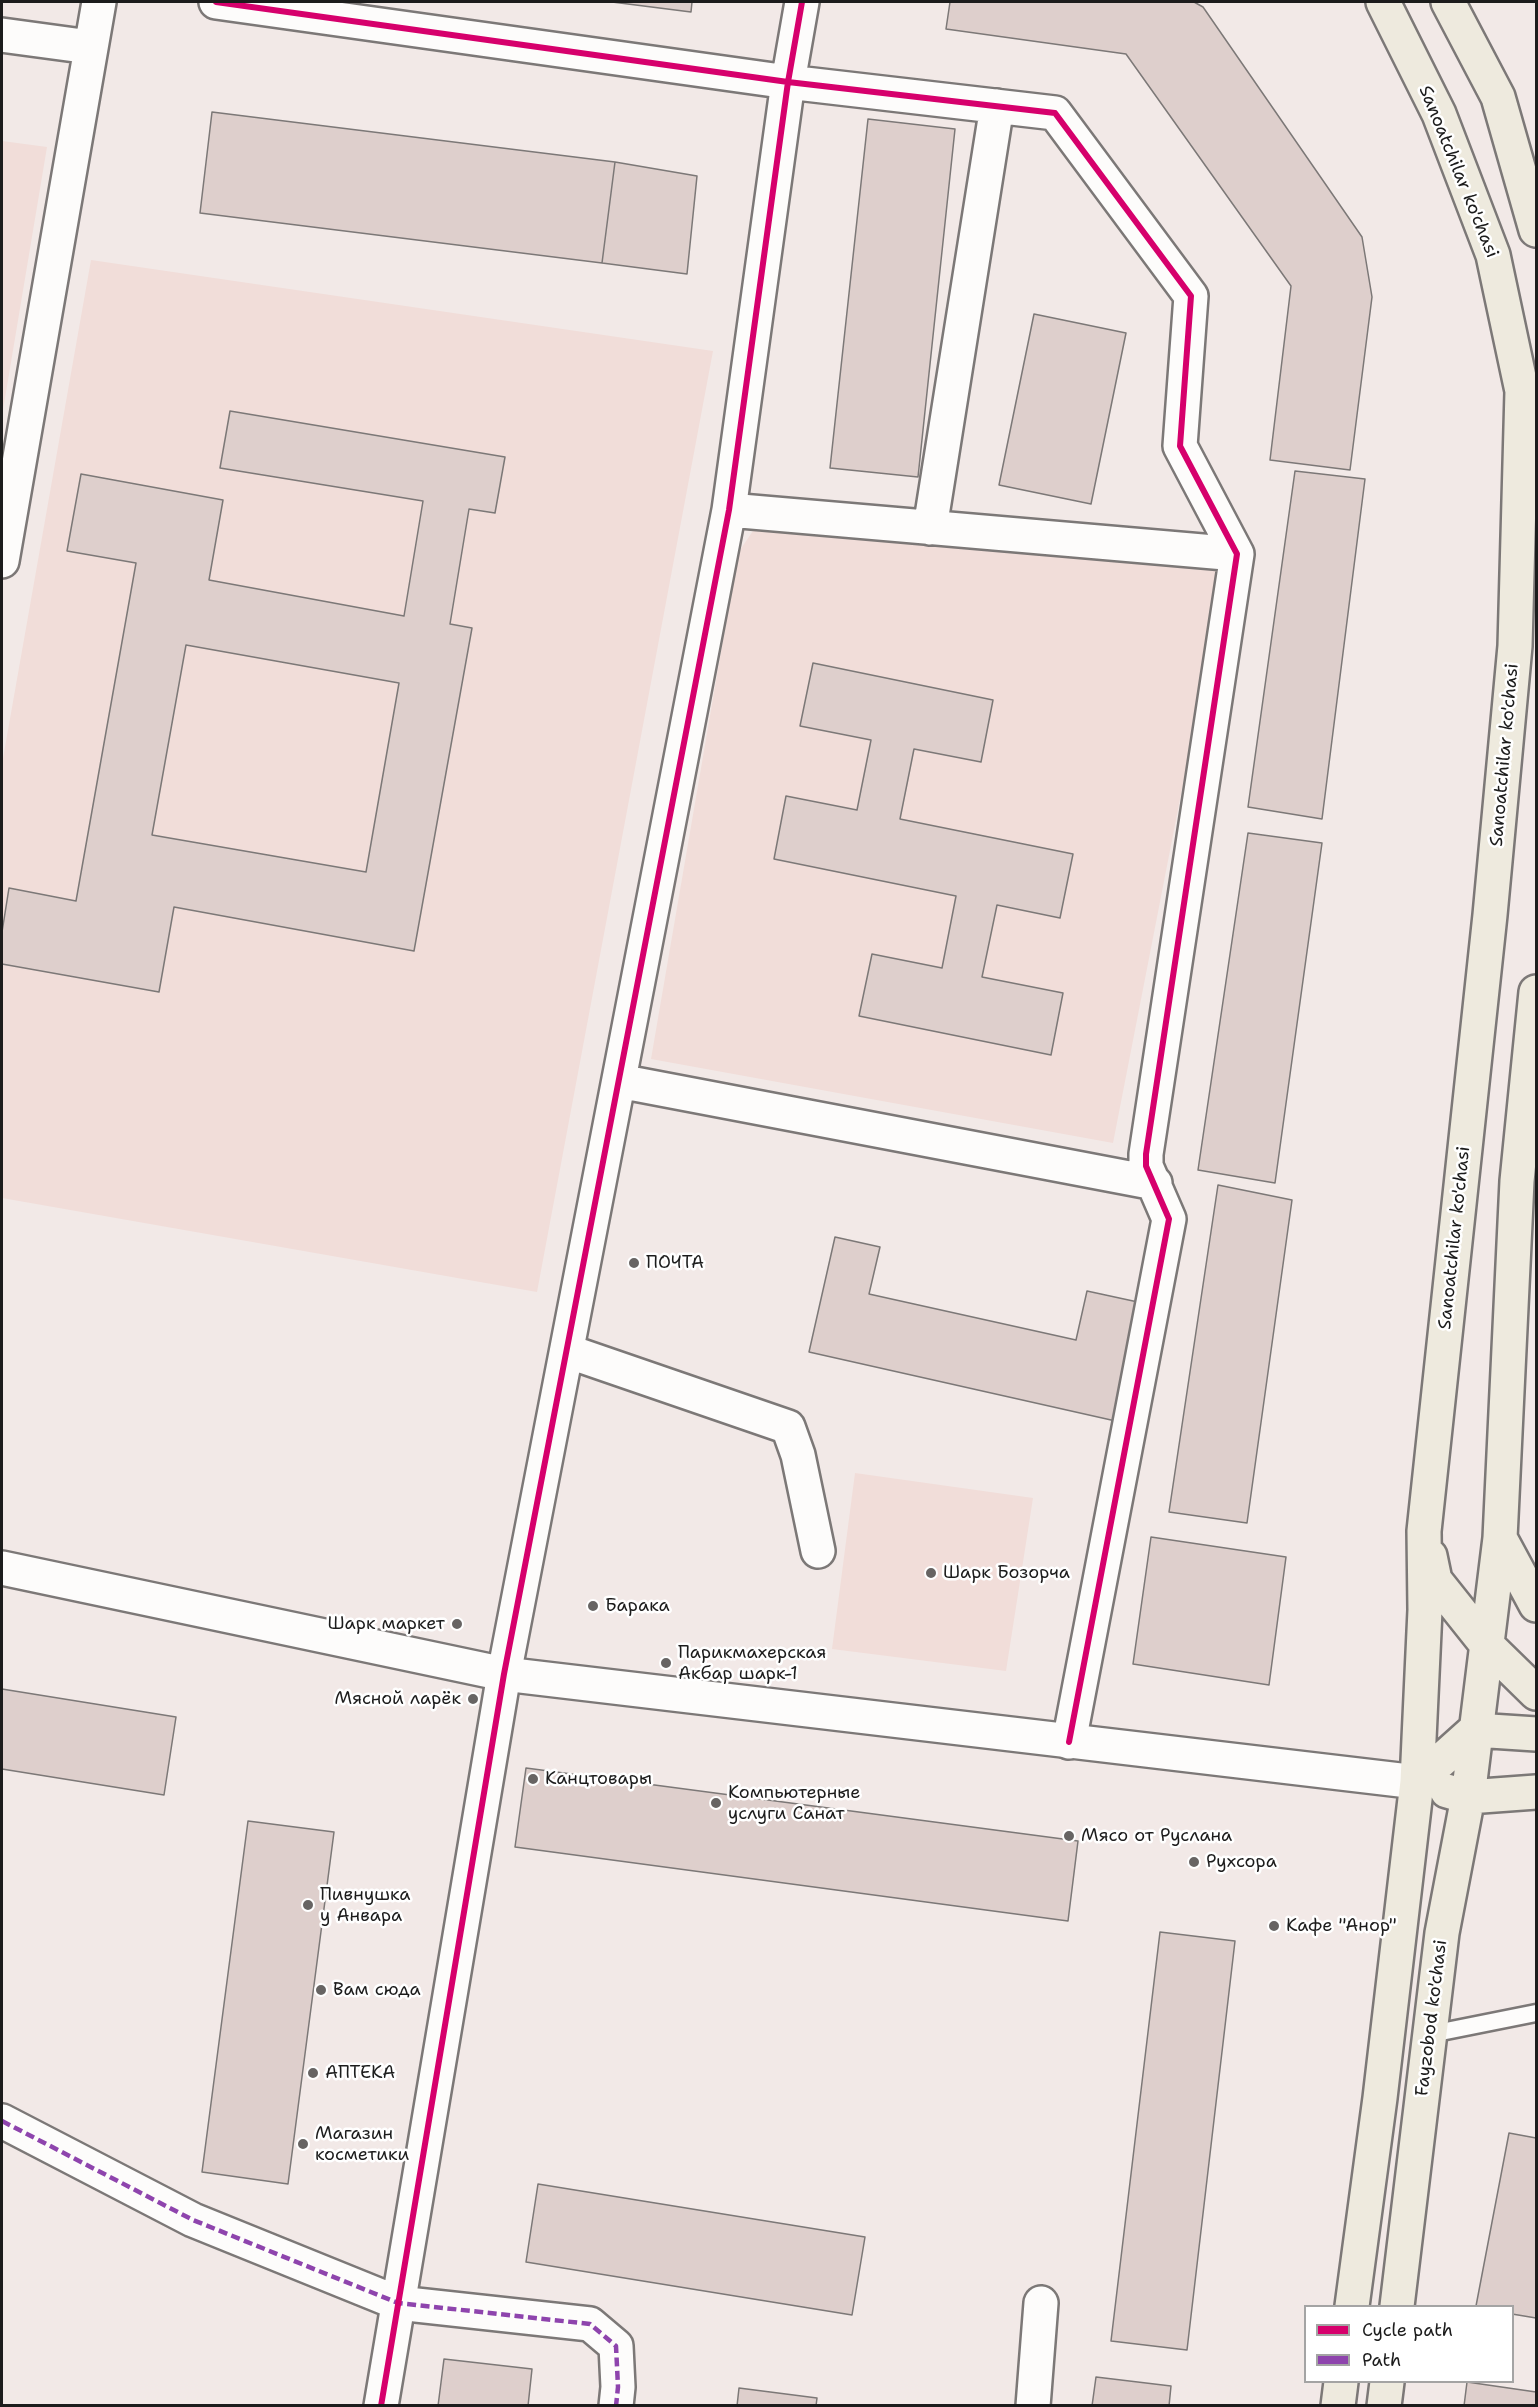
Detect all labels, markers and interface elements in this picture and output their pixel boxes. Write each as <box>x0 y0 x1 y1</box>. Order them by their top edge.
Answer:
street label: Sanoatchilar ko'chasi <box>1414 83 1502 261</box>
street label: Sanoatchilar ko'chasi <box>1486 662 1524 848</box>
street label: Sanoatchilar ko'chasi <box>1435 1145 1475 1331</box>
place label: ПОЧТА <box>646 1252 704 1274</box>
marker: ПОЧТА <box>627 1256 641 1270</box>
place label: Шарк Бозорча <box>943 1562 1070 1584</box>
marker: Шарк Бозорча <box>924 1566 938 1580</box>
place label: Барака <box>605 1595 670 1617</box>
marker: Барака <box>586 1599 600 1613</box>
place label: Шарк маркет <box>328 1613 445 1635</box>
marker: Шарк маркет <box>450 1617 464 1631</box>
place label: Парикмахерская Акбар шарк-1 <box>678 1642 826 1684</box>
marker: Парикмахерская Акбар шарк-1 <box>659 1656 673 1670</box>
place label: Мясной ларёк <box>334 1688 461 1710</box>
marker: Мясной ларёк <box>466 1692 480 1706</box>
place label: Канцтовары <box>545 1768 652 1790</box>
marker: Канцтовары <box>526 1772 540 1786</box>
place label: Компьютерные услуги Санат <box>728 1782 860 1824</box>
marker: Компьютерные услуги Санат <box>709 1796 723 1810</box>
place label: Мясо от Руслана <box>1081 1825 1232 1847</box>
marker: Мясо от Руслана <box>1062 1829 1076 1843</box>
place label: Рухсора <box>1206 1851 1277 1873</box>
marker: Рухсора <box>1187 1855 1201 1869</box>
place label: Пивнушка у Анвара <box>320 1884 411 1926</box>
marker: Пивнушка у Анвара <box>301 1898 315 1912</box>
place label: Кафе "Анор" <box>1286 1915 1397 1937</box>
marker: Кафе "Анор" <box>1267 1919 1281 1933</box>
street label: Fayzobod ko'chasi <box>1412 1939 1452 2097</box>
place label: Вам сюда <box>333 1979 421 2001</box>
marker: Вам сюда <box>314 1983 328 1997</box>
place label: АПТЕКА <box>325 2062 395 2084</box>
marker: АПТЕКА <box>306 2066 320 2080</box>
place label: Магазин косметики <box>315 2123 409 2166</box>
marker: Магазин косметики <box>296 2137 310 2151</box>
legend <box>1304 2305 1514 2383</box>
text: Cycle path <box>1362 2318 1453 2342</box>
text: Path <box>1362 2348 1401 2372</box>

